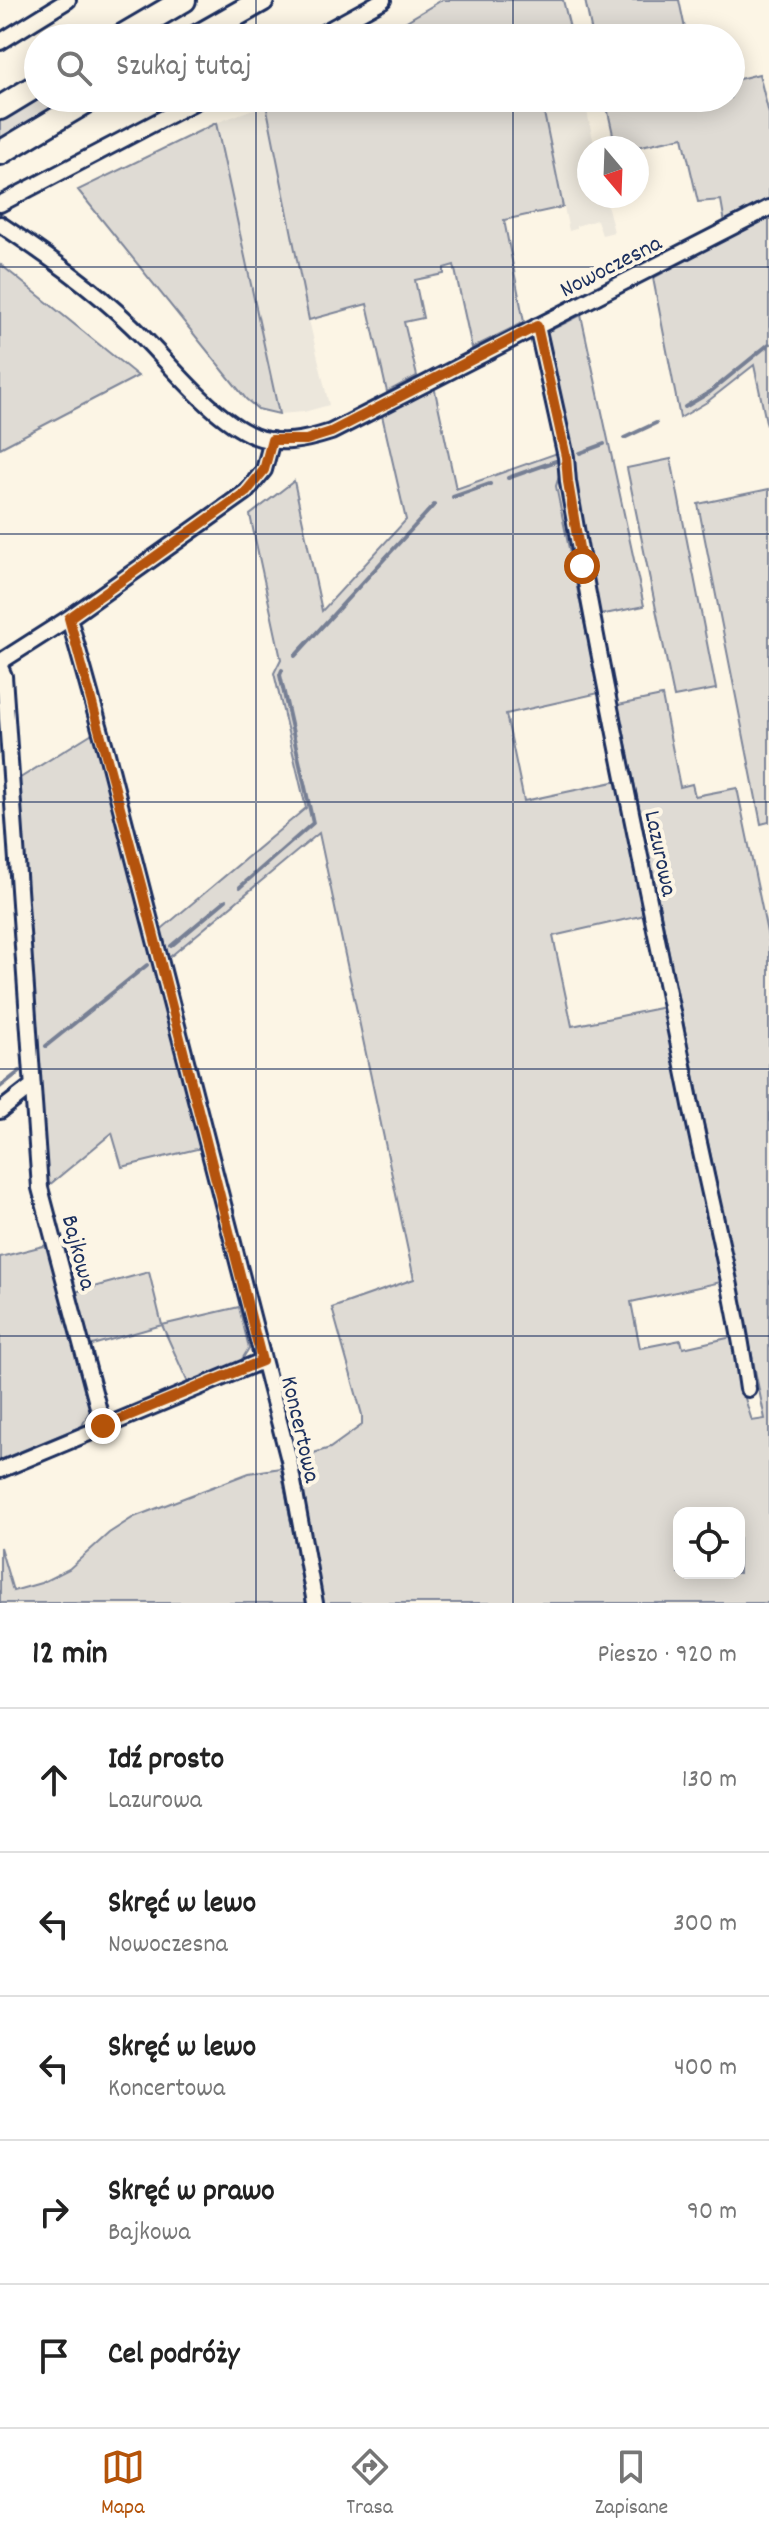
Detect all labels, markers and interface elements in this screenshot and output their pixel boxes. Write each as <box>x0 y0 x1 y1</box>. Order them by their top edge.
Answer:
search box <box>24 24 745 112</box>
icon: search <box>52 46 96 90</box>
text: Szukaj tutaj <box>116 47 252 90</box>
north arrow <box>577 136 649 208</box>
street label: Nowoczesna <box>554 227 669 308</box>
route start <box>564 548 600 584</box>
street label: Lazurowa <box>633 808 685 900</box>
street label: Bajkowa <box>51 1212 104 1295</box>
street label: Koncertowa <box>270 1373 328 1487</box>
route end <box>85 1408 121 1444</box>
map controls <box>673 1507 745 1579</box>
button: locate <box>673 1507 745 1579</box>
text: 12 min <box>32 1631 107 1680</box>
text: Pieszo · 920 m <box>597 1637 737 1674</box>
text: Idź prosto <box>108 1740 224 1783</box>
icon: ahead <box>32 1758 76 1802</box>
text: 130 m <box>682 1762 737 1799</box>
text: Lazurowa <box>108 1783 202 1820</box>
text: Skręć w lewo <box>108 1884 256 1927</box>
icon: left <box>32 1902 76 1946</box>
text: 300 m <box>673 1906 737 1943</box>
text: Nowoczesna <box>108 1927 228 1964</box>
text: Skręć w lewo <box>108 2028 256 2071</box>
icon: left <box>32 2046 76 2090</box>
text: 400 m <box>674 2050 737 2087</box>
text: Koncertowa <box>108 2071 225 2108</box>
text: Skręć w prawo <box>108 2172 275 2215</box>
icon: right <box>32 2190 76 2234</box>
text: 90 m <box>687 2194 737 2231</box>
text: Bajkowa <box>108 2215 191 2252</box>
icon: arrive <box>32 2334 76 2378</box>
text: Cel podróży <box>108 2335 239 2378</box>
tab: Mapa <box>101 2445 145 2524</box>
tab: Trasa <box>346 2445 393 2524</box>
tab: Zapisane <box>595 2445 668 2524</box>

